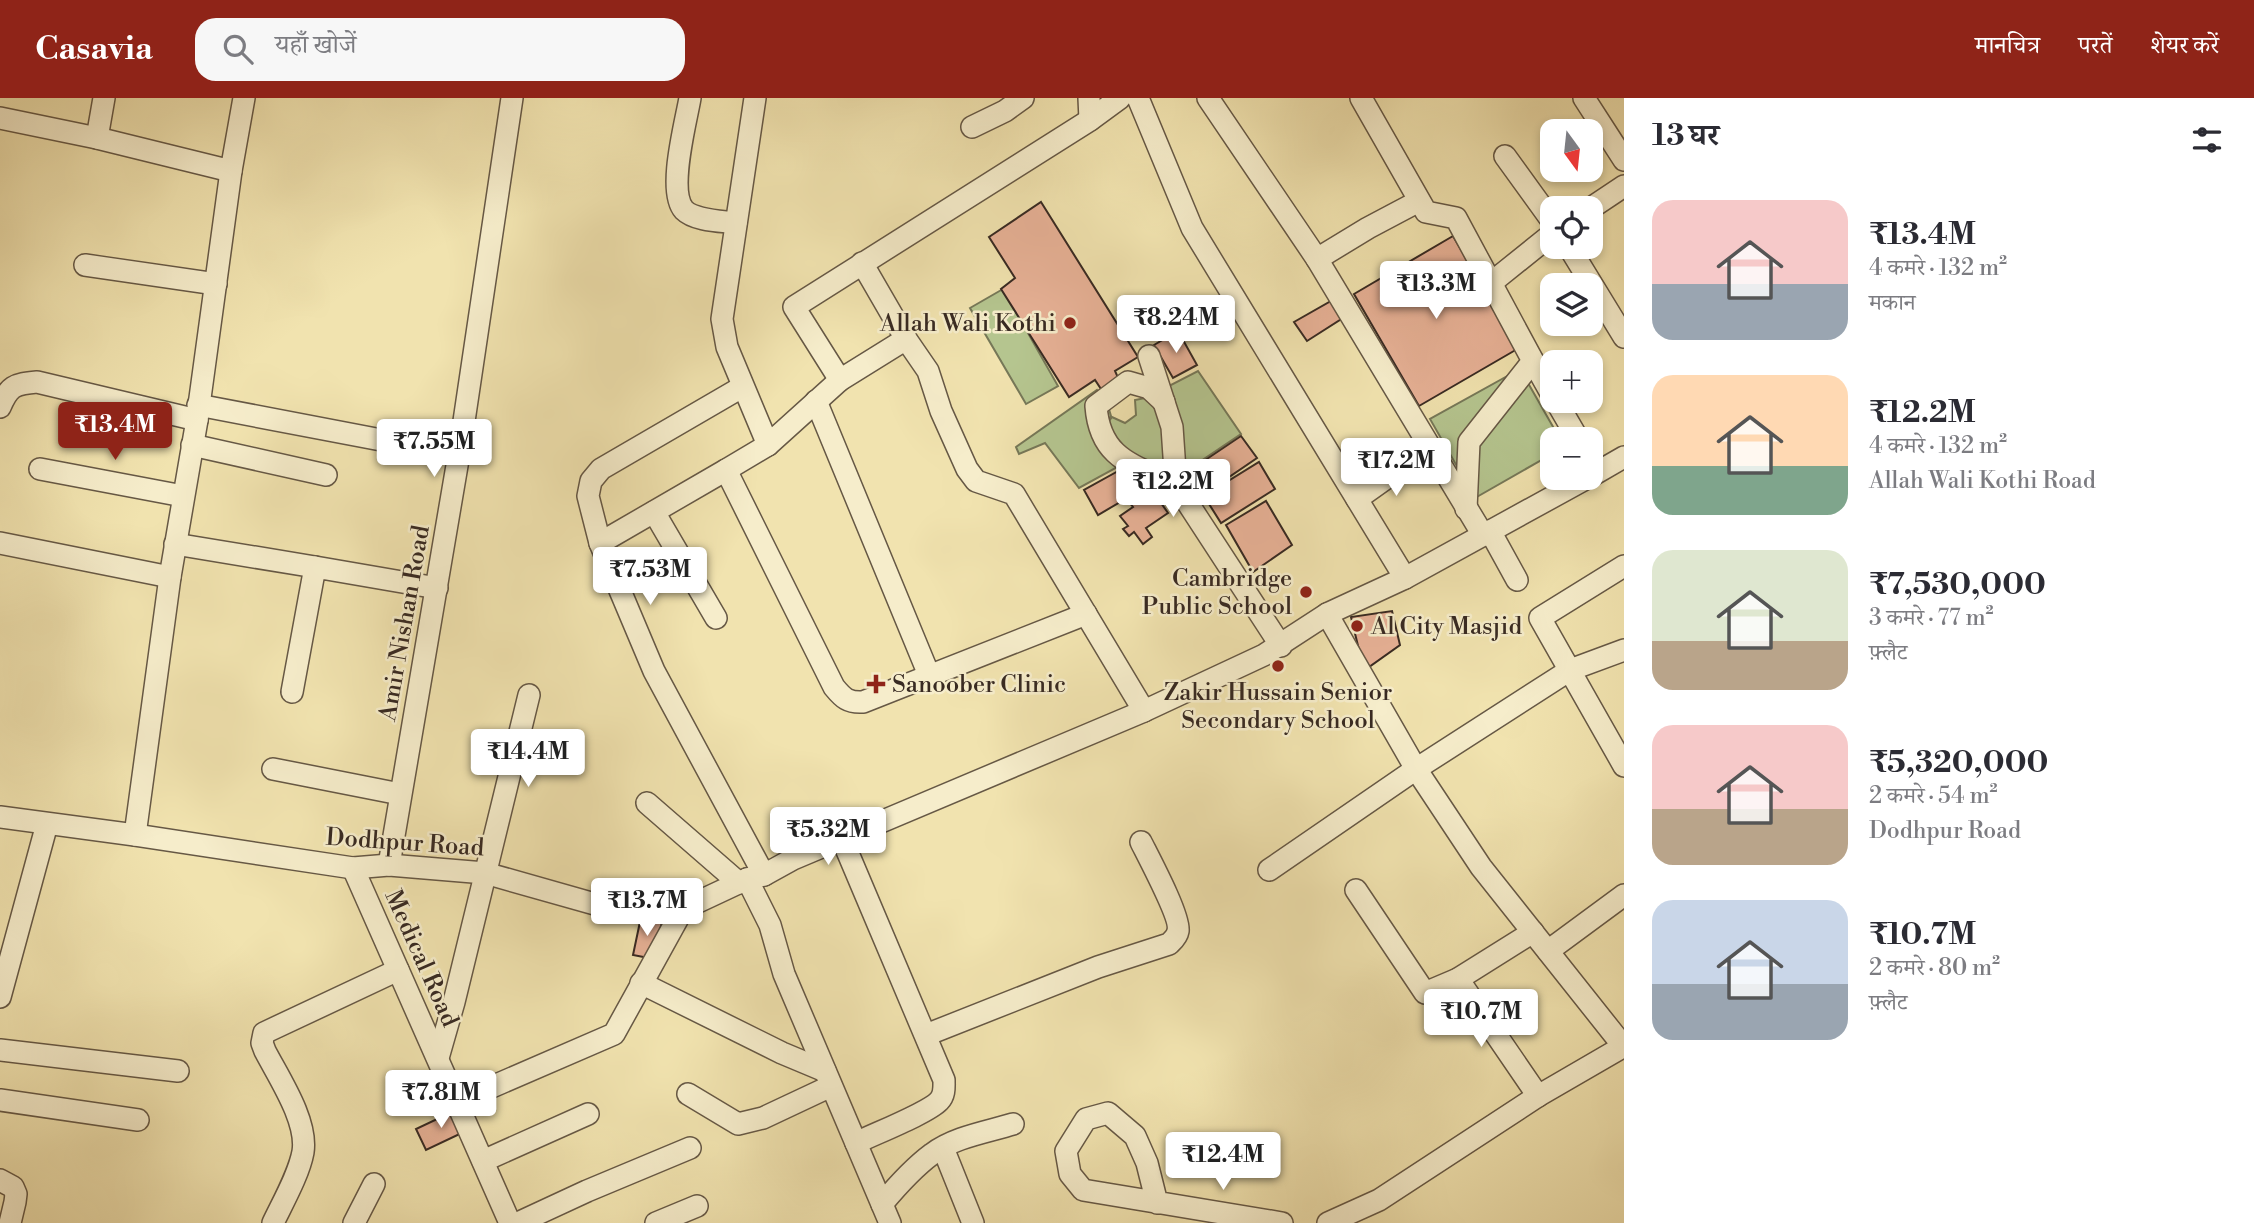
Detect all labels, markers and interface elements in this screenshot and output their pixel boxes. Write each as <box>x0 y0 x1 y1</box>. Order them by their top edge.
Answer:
search box <box>195 18 685 81</box>
text: Casavia <box>35 29 153 70</box>
text: यहाँ खोजें <box>275 29 356 61</box>
icon: search <box>219 30 257 68</box>
text: मानचित्र <box>1975 31 2040 61</box>
text: परतें <box>2078 31 2112 61</box>
text: शेयर करें <box>2150 31 2219 61</box>
text: 13 घर <box>1652 117 1719 155</box>
north arrow <box>1540 119 1603 182</box>
map controls <box>1540 119 1603 490</box>
icon: filters <box>2188 121 2226 159</box>
button: locate <box>1540 196 1603 259</box>
text: ₹13.4M <box>1869 216 1976 254</box>
icon: home <box>1708 228 1792 312</box>
text: 4 कमरे · 132 m² <box>1869 254 2007 282</box>
pin: ₹13.3M <box>1379 262 1493 321</box>
text: ₹13.3M <box>1396 270 1476 298</box>
button: layers <box>1540 273 1603 336</box>
text: मकान <box>1869 289 1916 317</box>
pin: ₹8.24M <box>1119 296 1233 355</box>
text: ₹8.24M <box>1133 304 1219 332</box>
place label: Allah Wali Kothi <box>879 309 1056 339</box>
marker: Allah Wali Kothi <box>1062 315 1078 331</box>
button: + <box>1540 350 1603 413</box>
text: ₹12.2M <box>1869 394 1976 432</box>
pin: ₹13.4M <box>58 402 172 462</box>
icon: home <box>1708 403 1792 487</box>
text: ₹13.4M <box>74 411 156 439</box>
pin: ₹7.55M <box>377 420 491 479</box>
button: − <box>1540 427 1603 490</box>
text: ₹7.55M <box>393 428 475 456</box>
text: 4 कमरे · 132 m² <box>1869 432 2007 460</box>
pin: ₹17.2M <box>1339 438 1453 498</box>
text: ₹17.2M <box>1357 447 1435 475</box>
pin: ₹12.2M <box>1116 460 1230 519</box>
text: Allah Wali Kothi Road <box>1869 467 2096 495</box>
text: ₹12.2M <box>1132 468 1214 496</box>
street label: Amir Nishan Road <box>373 523 437 724</box>
pin: ₹7.53M <box>593 547 707 607</box>
text: ₹7.53M <box>609 556 691 584</box>
place label: Cambridge Public School <box>1142 564 1292 622</box>
text: ₹7,530,000 <box>1869 566 2046 604</box>
icon: home <box>1708 578 1792 662</box>
marker: Cambridge Public School <box>1298 584 1314 600</box>
text: 3 कमरे · 77 m² <box>1869 604 1994 632</box>
place label: Al City Masjid <box>1370 612 1522 642</box>
marker: Al City Masjid <box>1349 618 1365 634</box>
text: फ़्लैट <box>1869 639 1907 667</box>
marker: Zakir Hussain Senior Secondary School <box>1270 658 1286 674</box>
place label: Sanoober Clinic <box>892 670 1066 700</box>
marker: Sanoober Clinic <box>866 674 886 694</box>
place label: Zakir Hussain Senior Secondary School <box>1164 678 1392 736</box>
pin: ₹14.4M <box>471 730 585 789</box>
text: ₹14.4M <box>487 738 569 766</box>
text: ₹5,320,000 <box>1869 744 2048 782</box>
icon: home <box>1708 753 1792 837</box>
text: 2 कमरे · 54 m² <box>1869 782 1998 810</box>
pin: ₹5.32M <box>771 808 885 867</box>
text: ₹5.32M <box>786 816 870 844</box>
text: Dodhpur Road <box>1869 817 2021 845</box>
street label: Dodhpur Road <box>325 823 485 864</box>
pin: ₹13.7M <box>590 878 704 938</box>
street label: Medical Road <box>378 885 465 1032</box>
text: ₹13.7M <box>607 887 687 915</box>
text: ₹10.7M <box>1869 916 1976 954</box>
icon: home <box>1708 928 1792 1012</box>
text: 2 कमरे · 80 m² <box>1869 954 2000 982</box>
text: फ़्लैट <box>1869 989 1907 1017</box>
pin: ₹10.7M <box>1424 990 1538 1049</box>
text: ₹10.7M <box>1440 998 1522 1026</box>
pin: ₹7.81M <box>384 1070 498 1130</box>
text: ₹7.81M <box>401 1079 481 1107</box>
pin: ₹12.4M <box>1166 1132 1280 1192</box>
text: ₹12.4M <box>1182 1141 1264 1169</box>

